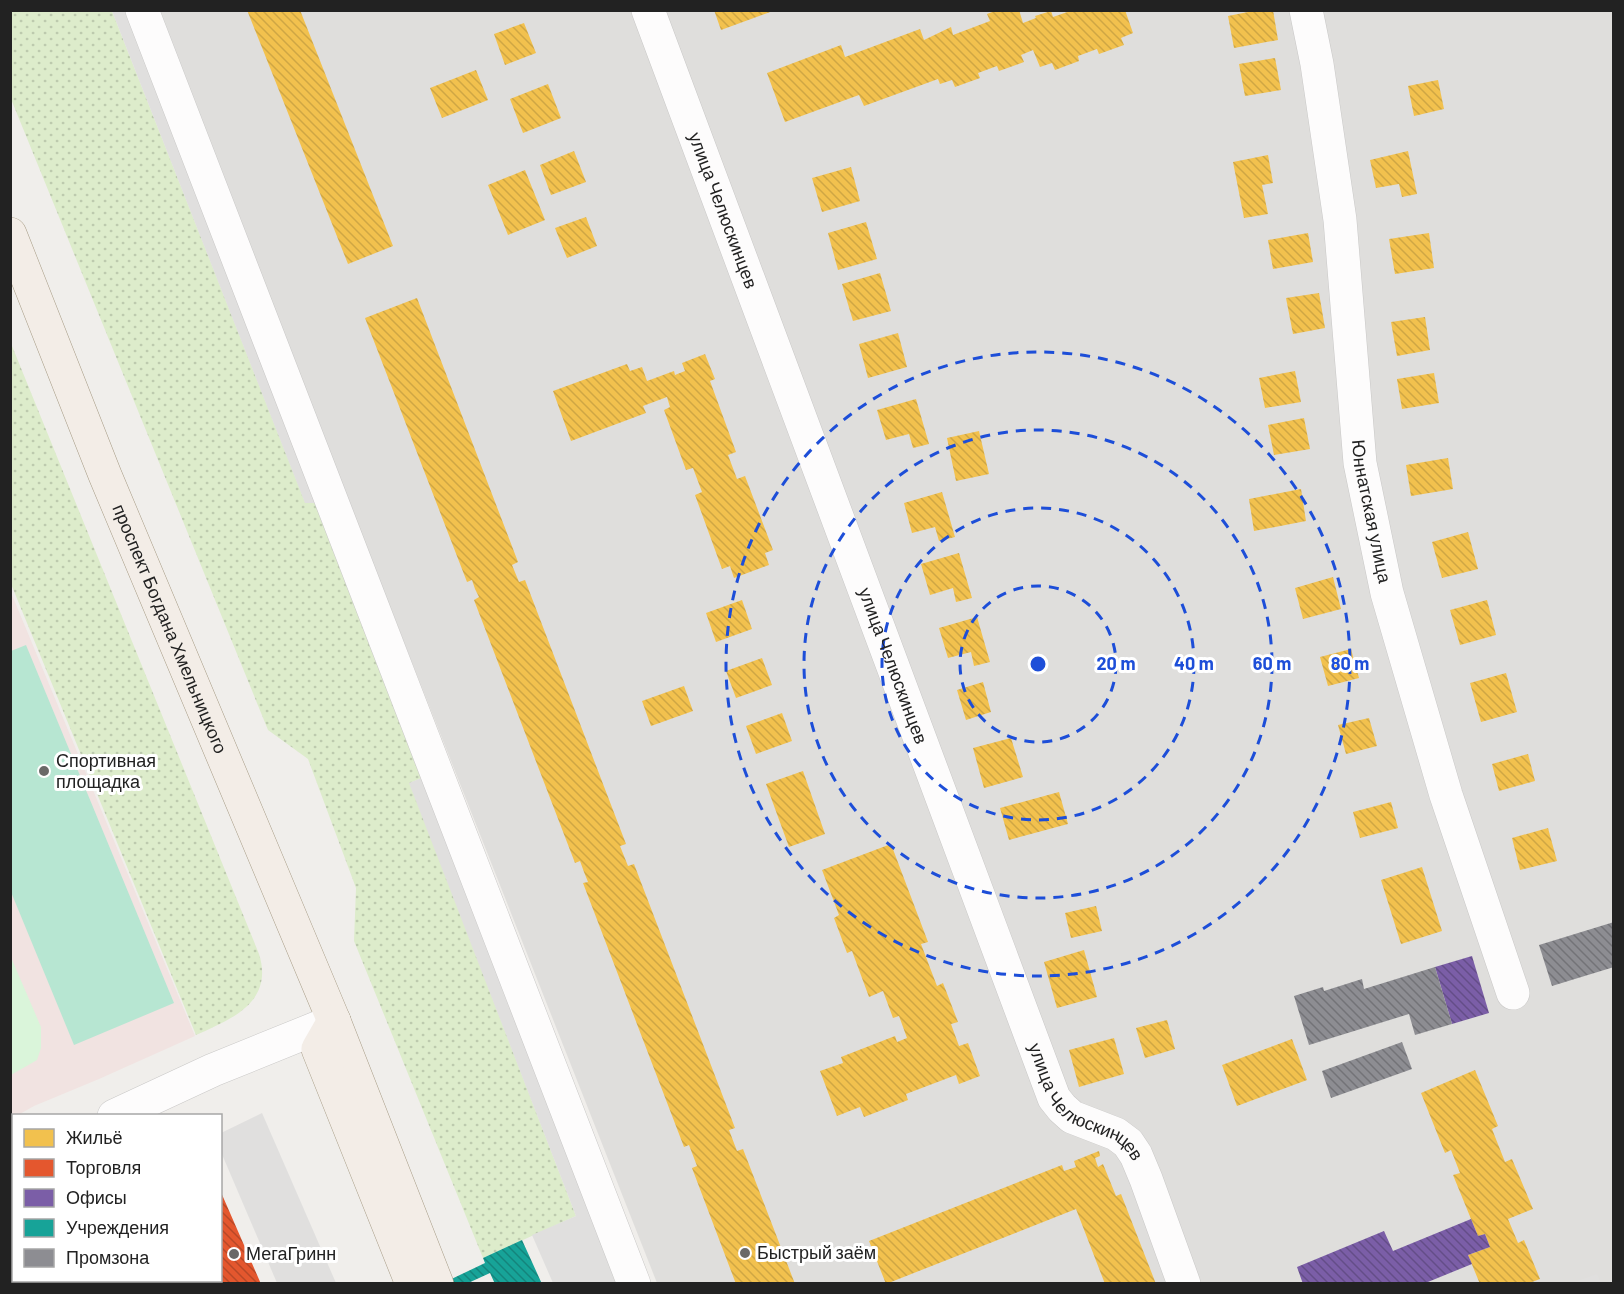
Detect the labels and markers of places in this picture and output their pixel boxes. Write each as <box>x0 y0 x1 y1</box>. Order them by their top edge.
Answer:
centre of rings <box>1028 654 1048 674</box>
place label: Спортивная площадка <box>56 749 156 792</box>
marker: Спортивная площадка <box>37 764 51 778</box>
place label: Быстрый заём <box>757 1241 876 1263</box>
place label: МегаГринн <box>246 1242 336 1264</box>
marker: Быстрый заём <box>738 1246 752 1260</box>
marker: МегаГринн <box>227 1247 241 1261</box>

